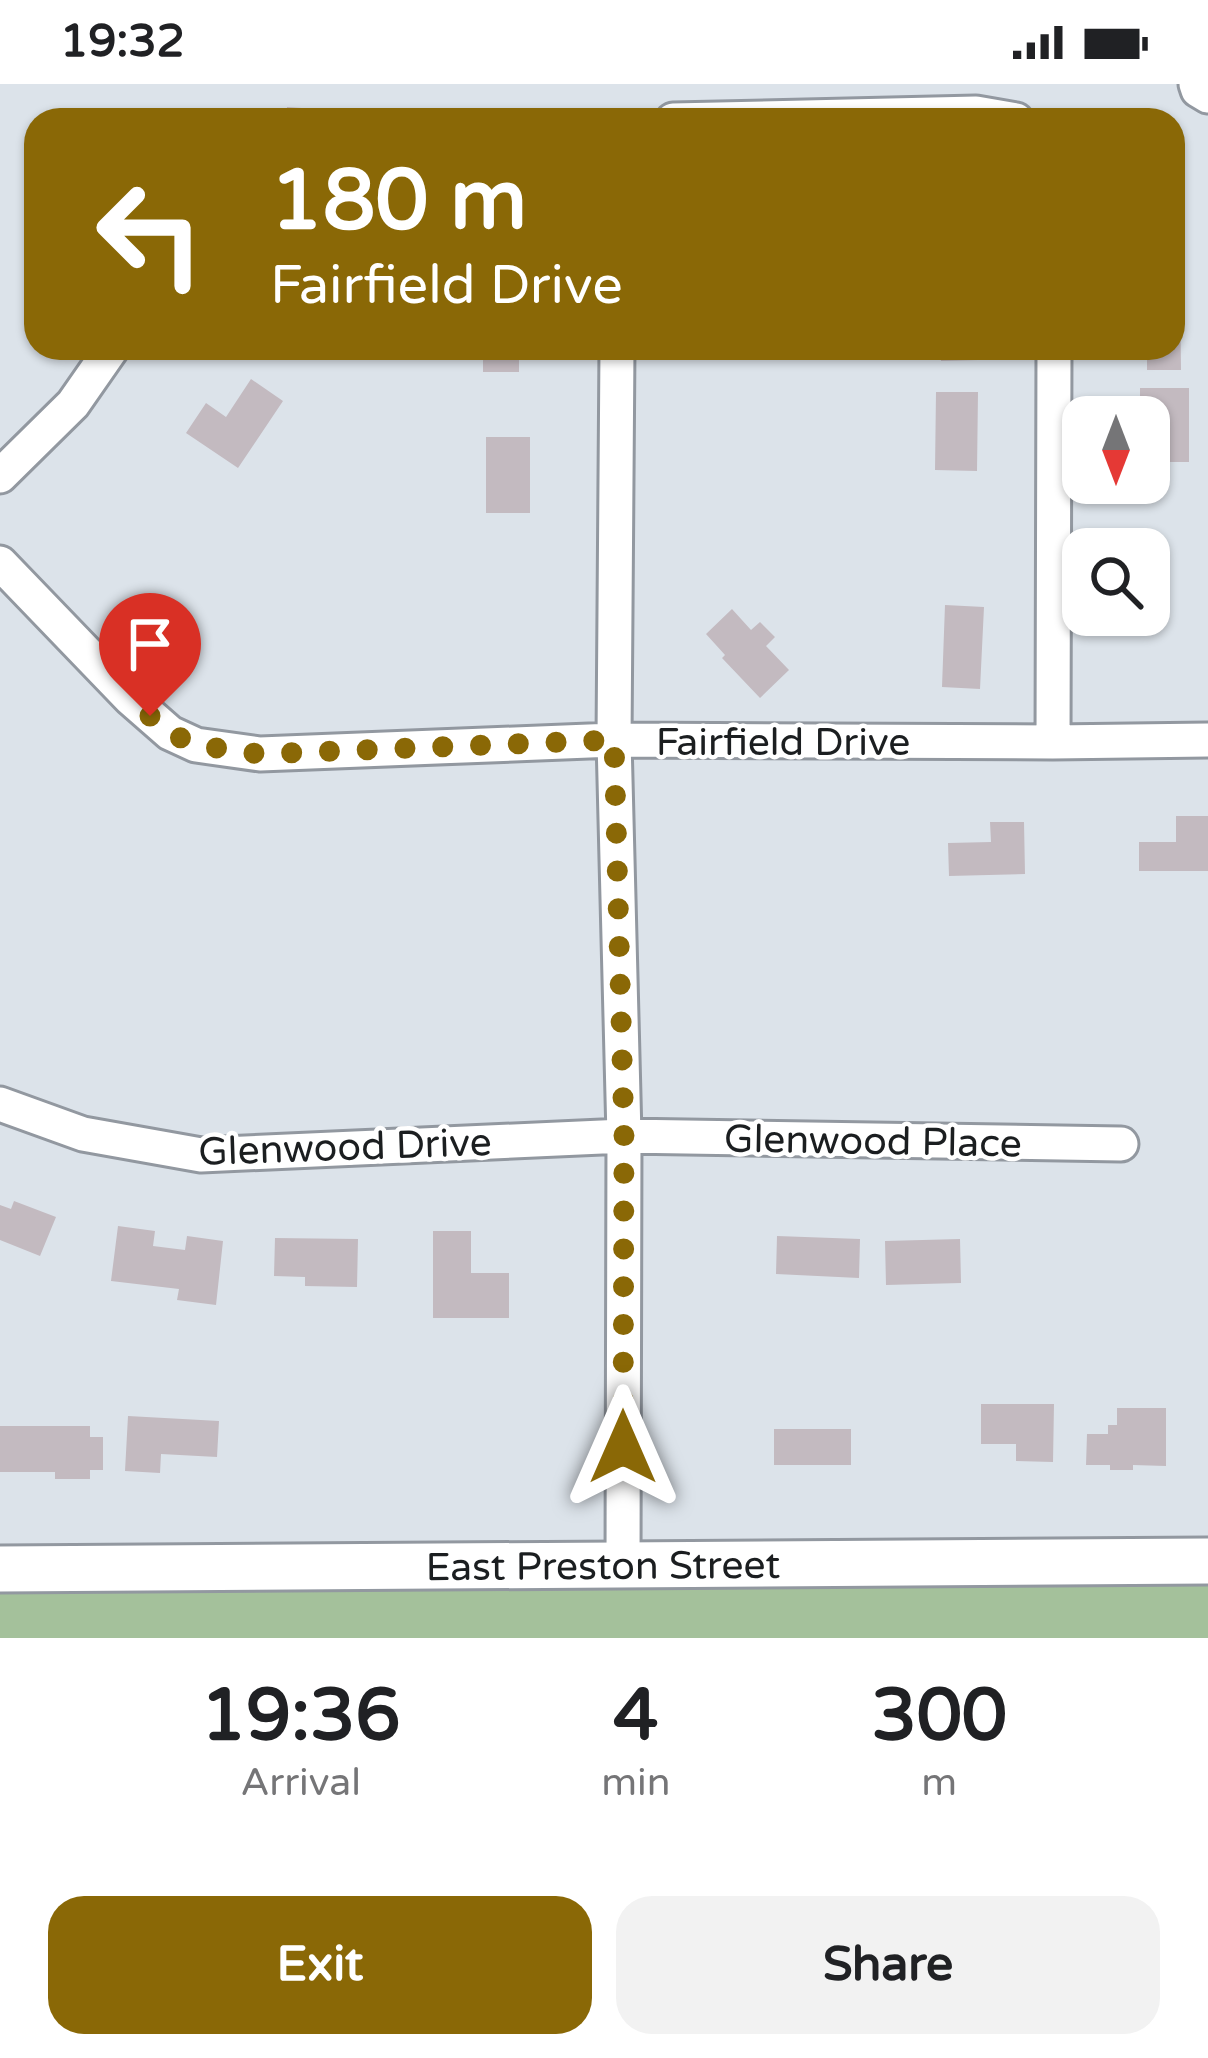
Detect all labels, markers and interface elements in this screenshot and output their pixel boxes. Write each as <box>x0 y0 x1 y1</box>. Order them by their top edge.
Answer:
text: 19:32 <box>60 15 185 69</box>
text: 180 m <box>270 151 527 252</box>
icon: left <box>72 156 228 312</box>
text: Fairfield Drive <box>270 253 623 318</box>
north arrow <box>1062 396 1170 504</box>
map controls <box>1062 396 1170 636</box>
button: search <box>1062 528 1170 636</box>
pin <box>99 593 201 716</box>
icon: arrive <box>117 611 183 677</box>
street label: Fairfield Drive <box>656 719 910 766</box>
street label: Glenwood Place <box>724 1115 1022 1168</box>
street label: Glenwood Drive <box>198 1119 493 1176</box>
position arrow <box>560 1384 686 1510</box>
street label: East Preston Street <box>425 1542 781 1591</box>
text: 19:36 <box>201 1673 400 1760</box>
text: 4 <box>613 1673 659 1760</box>
text: 300 <box>871 1673 1007 1760</box>
text: Arrival <box>240 1759 361 1806</box>
text: min <box>601 1759 671 1806</box>
text: m <box>921 1759 957 1806</box>
button: Exit <box>48 1896 592 2034</box>
button: Share <box>616 1896 1160 2034</box>

